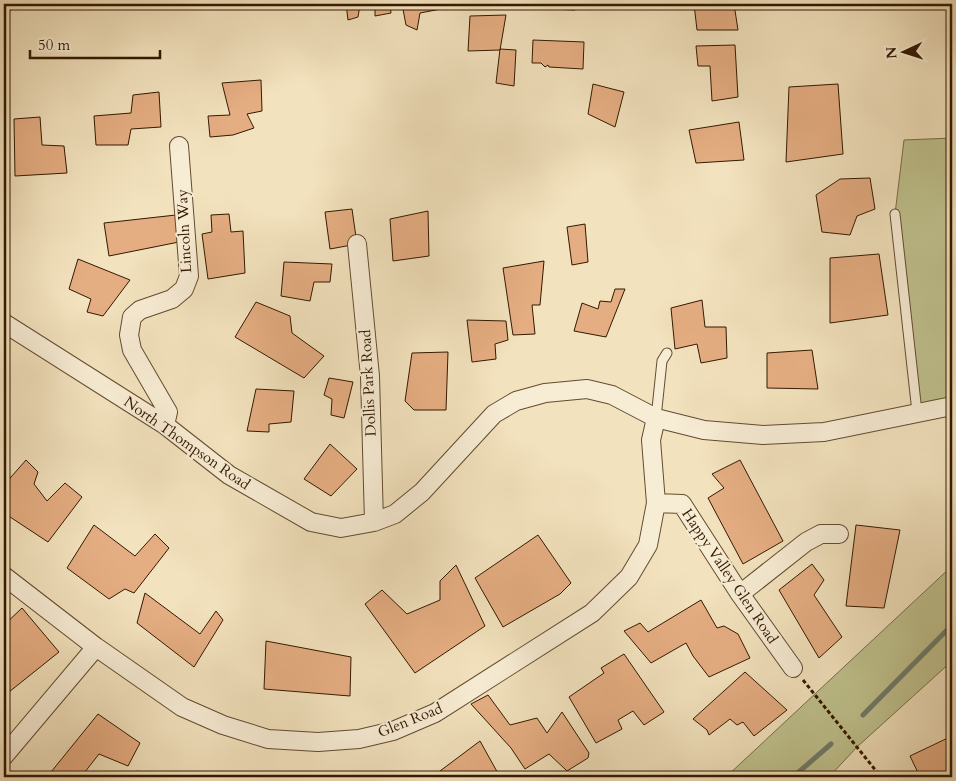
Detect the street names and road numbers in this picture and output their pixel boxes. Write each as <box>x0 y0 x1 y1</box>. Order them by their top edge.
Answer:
street label: Lincoln Way <box>172 188 196 274</box>
street label: Dollis Park Road <box>355 329 381 437</box>
street label: North Thompson Road <box>120 392 254 494</box>
street label: Happy Valley Glen Road <box>677 505 783 647</box>
street label: Glen Road <box>375 698 445 742</box>

